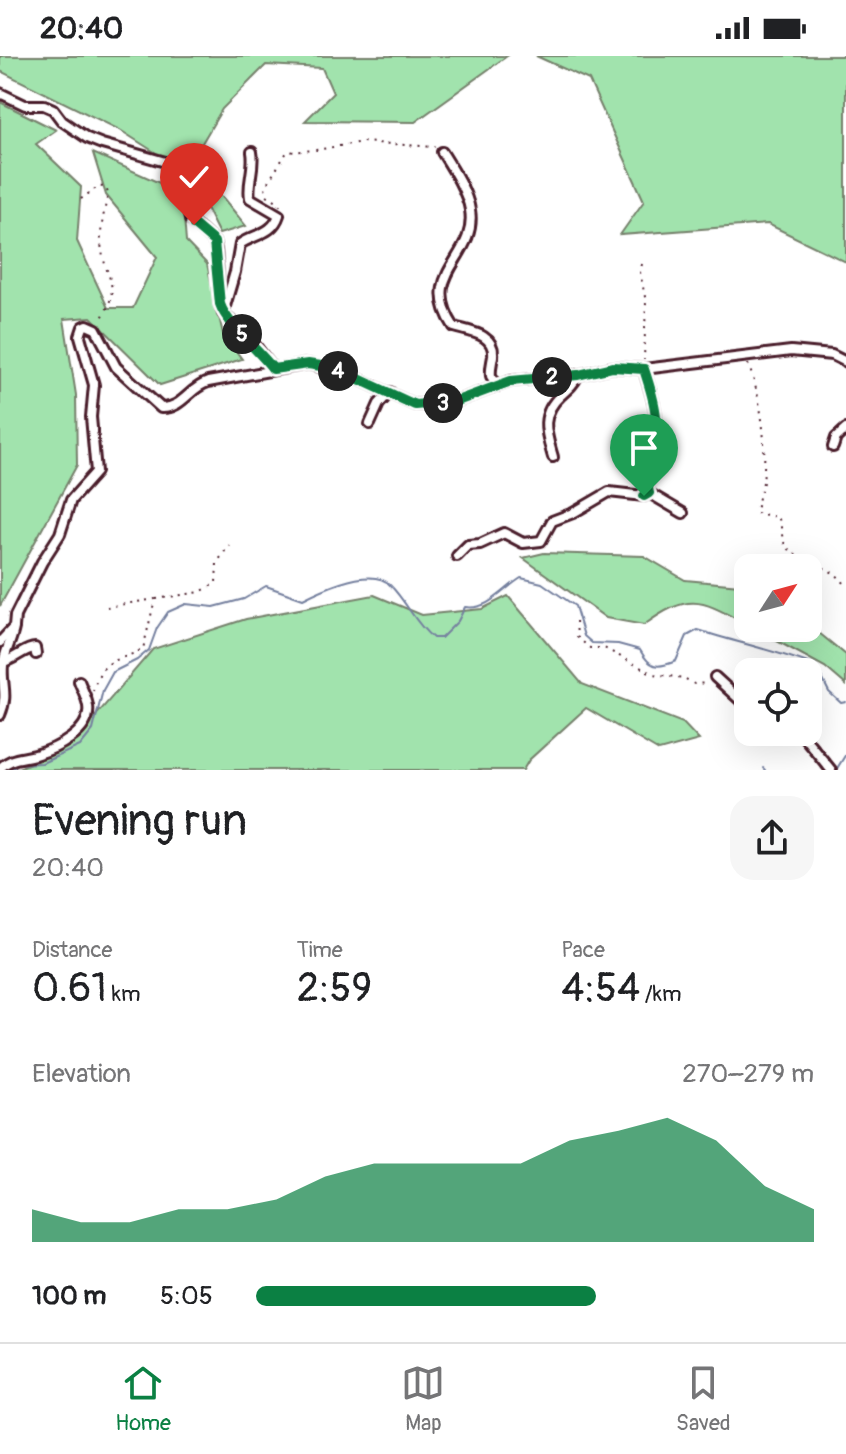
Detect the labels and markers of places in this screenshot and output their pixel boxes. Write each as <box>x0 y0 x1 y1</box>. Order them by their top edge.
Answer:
pin <box>160 143 228 225</box>
pin: 5 <box>222 314 262 354</box>
pin: 4 <box>318 351 358 391</box>
pin: 2 <box>532 357 572 397</box>
pin: 3 <box>423 383 463 423</box>
pin <box>610 414 678 496</box>

